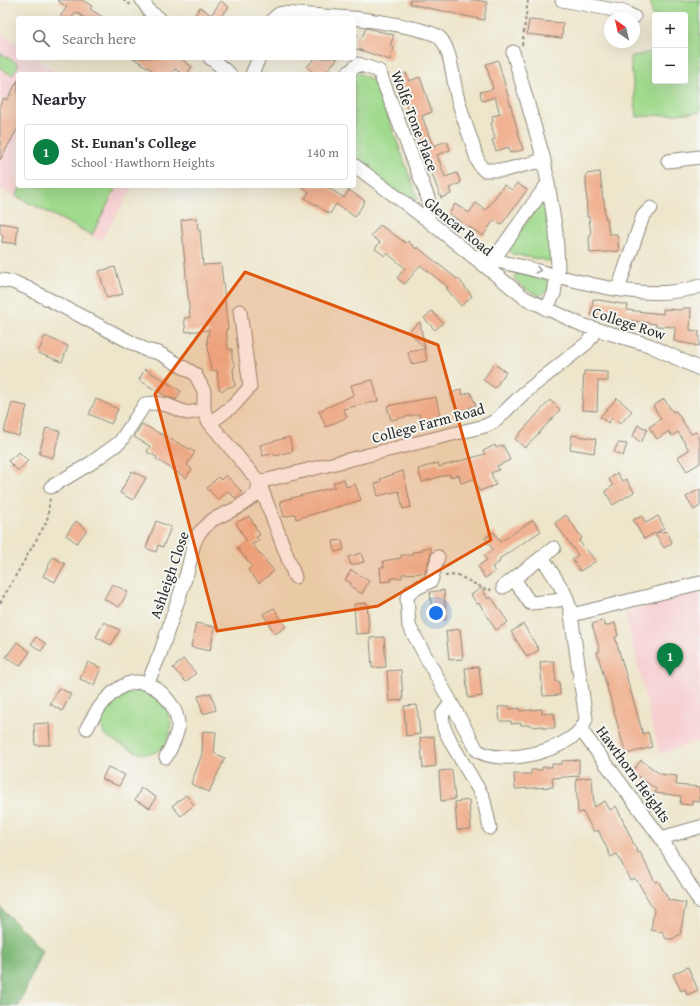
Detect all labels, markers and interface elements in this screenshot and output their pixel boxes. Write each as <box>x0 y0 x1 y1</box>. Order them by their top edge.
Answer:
north arrow <box>604 12 640 48</box>
map controls <box>652 12 688 84</box>
button: + <box>652 12 688 48</box>
search box <box>16 16 356 60</box>
icon: search <box>30 27 52 49</box>
text: Search here <box>62 28 136 49</box>
button: − <box>652 48 688 84</box>
street label: Wolfe Tone Place <box>386 68 444 174</box>
text: Nearby <box>32 86 86 111</box>
text: St. Eunan's College <box>71 132 197 153</box>
text: 1 <box>43 143 49 162</box>
text: 140 m <box>307 143 339 162</box>
text: School · Hawthorn Heights <box>71 153 215 172</box>
street label: Glencar Road <box>420 192 498 260</box>
one-way arrow <box>535 266 541 274</box>
street label: College Row <box>590 301 669 345</box>
street label: College Farm Road <box>369 398 487 448</box>
street label: Ashleigh Close <box>144 528 194 622</box>
your location <box>426 603 446 623</box>
pin: 1 <box>657 643 683 676</box>
street label: Hawthorn Heights <box>592 721 676 827</box>

